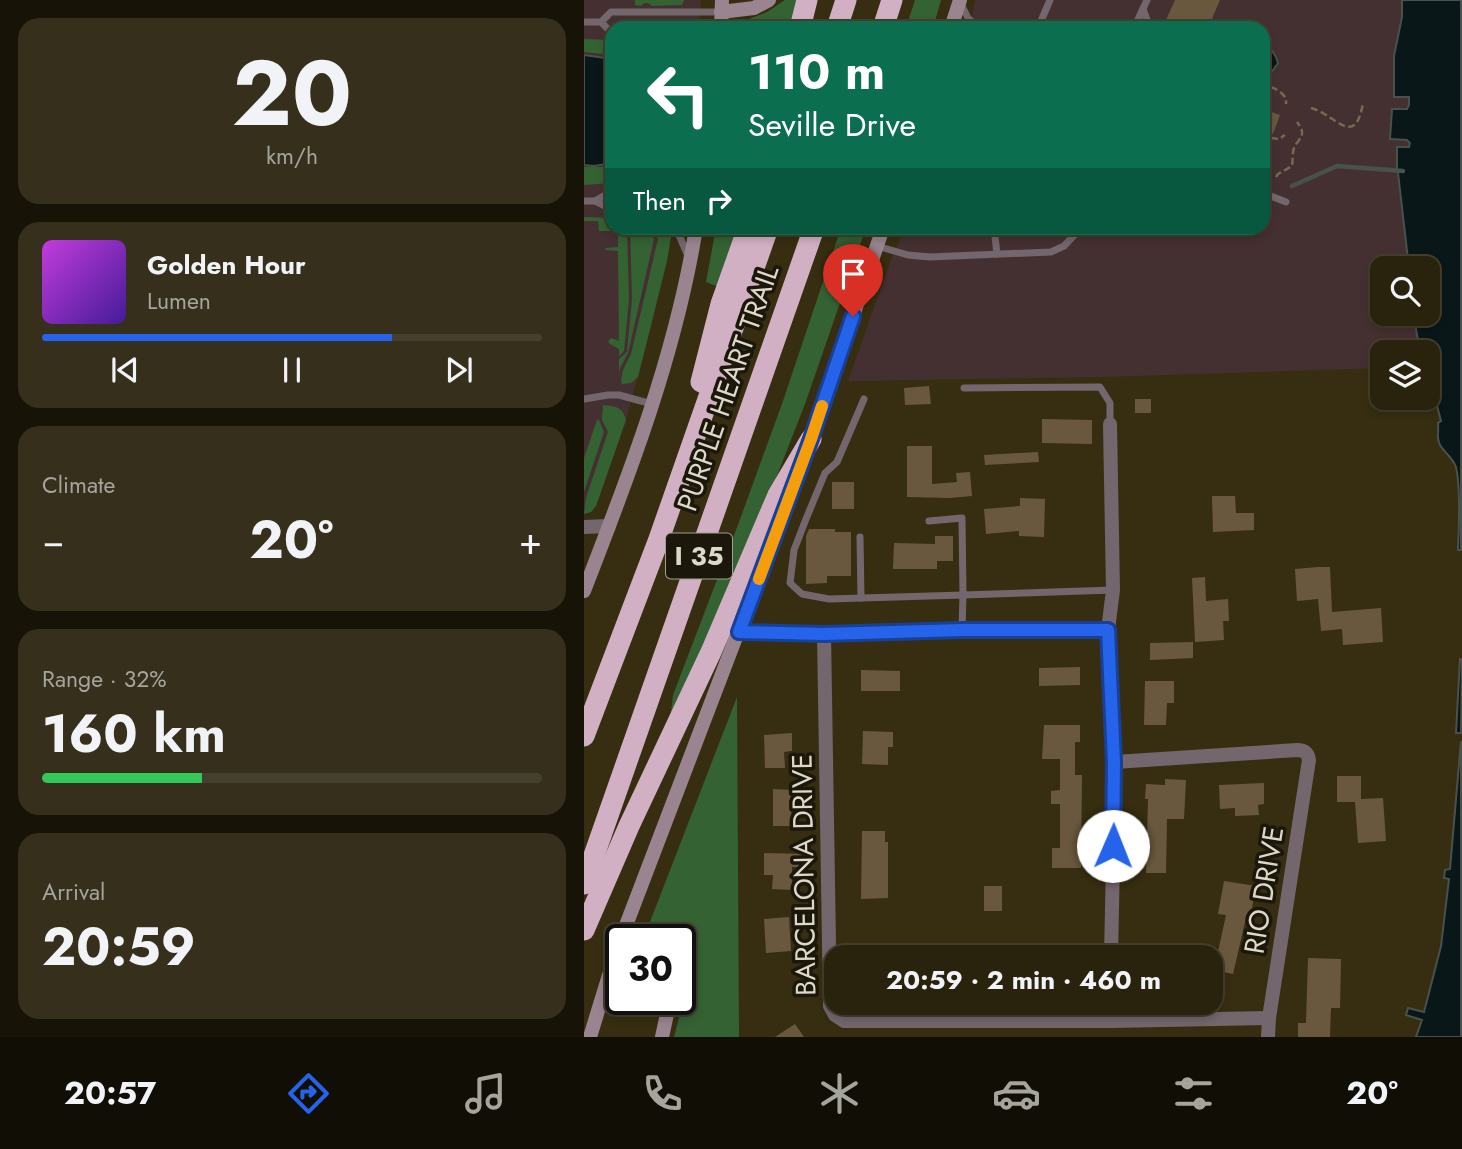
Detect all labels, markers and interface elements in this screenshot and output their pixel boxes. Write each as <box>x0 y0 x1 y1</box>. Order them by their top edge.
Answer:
text: 20 <box>232 28 352 159</box>
text: 110 m <box>748 37 885 107</box>
icon: left <box>633 49 724 140</box>
text: Seville Drive <box>748 102 916 148</box>
text: km/h <box>266 139 318 173</box>
text: Then <box>633 182 686 220</box>
icon: right <box>700 182 738 220</box>
pin <box>823 244 883 316</box>
text: Golden Hour <box>147 246 306 284</box>
icon: arrive <box>834 255 872 293</box>
map controls <box>1370 256 1440 410</box>
button: search <box>1370 256 1440 326</box>
street label: PURPLE HEART TRAIL <box>667 259 790 517</box>
text: Lumen <box>147 284 211 318</box>
button: layers <box>1370 340 1440 410</box>
icon: previous <box>106 351 144 389</box>
icon: pause <box>273 351 311 389</box>
icon: next <box>440 351 478 389</box>
text: Climate <box>42 468 115 502</box>
text: 20° <box>250 502 334 578</box>
text: − <box>42 513 64 568</box>
text: + <box>519 513 542 568</box>
road number: I 35 <box>666 534 732 578</box>
text: Range · 32% <box>42 662 167 696</box>
text: 160 km <box>42 696 226 772</box>
street label: BARCELONA DRIVE <box>781 754 827 996</box>
position arrow <box>1076 809 1150 883</box>
street label: RIO DRIVE <box>1234 823 1294 957</box>
text: Arrival <box>42 875 105 909</box>
text: 20:59 <box>42 909 196 985</box>
speed limit sign: 30 <box>605 924 696 1015</box>
text: 20:59 · 2 min · 460 m <box>886 961 1161 999</box>
icon: directions <box>284 1069 333 1118</box>
icon: music <box>461 1069 510 1118</box>
icon: phone <box>638 1069 687 1118</box>
icon: climate <box>815 1069 864 1118</box>
icon: car <box>992 1069 1041 1118</box>
icon: filters <box>1169 1069 1218 1118</box>
text: 20:57 <box>64 1070 156 1116</box>
text: 20° <box>1346 1070 1398 1116</box>

